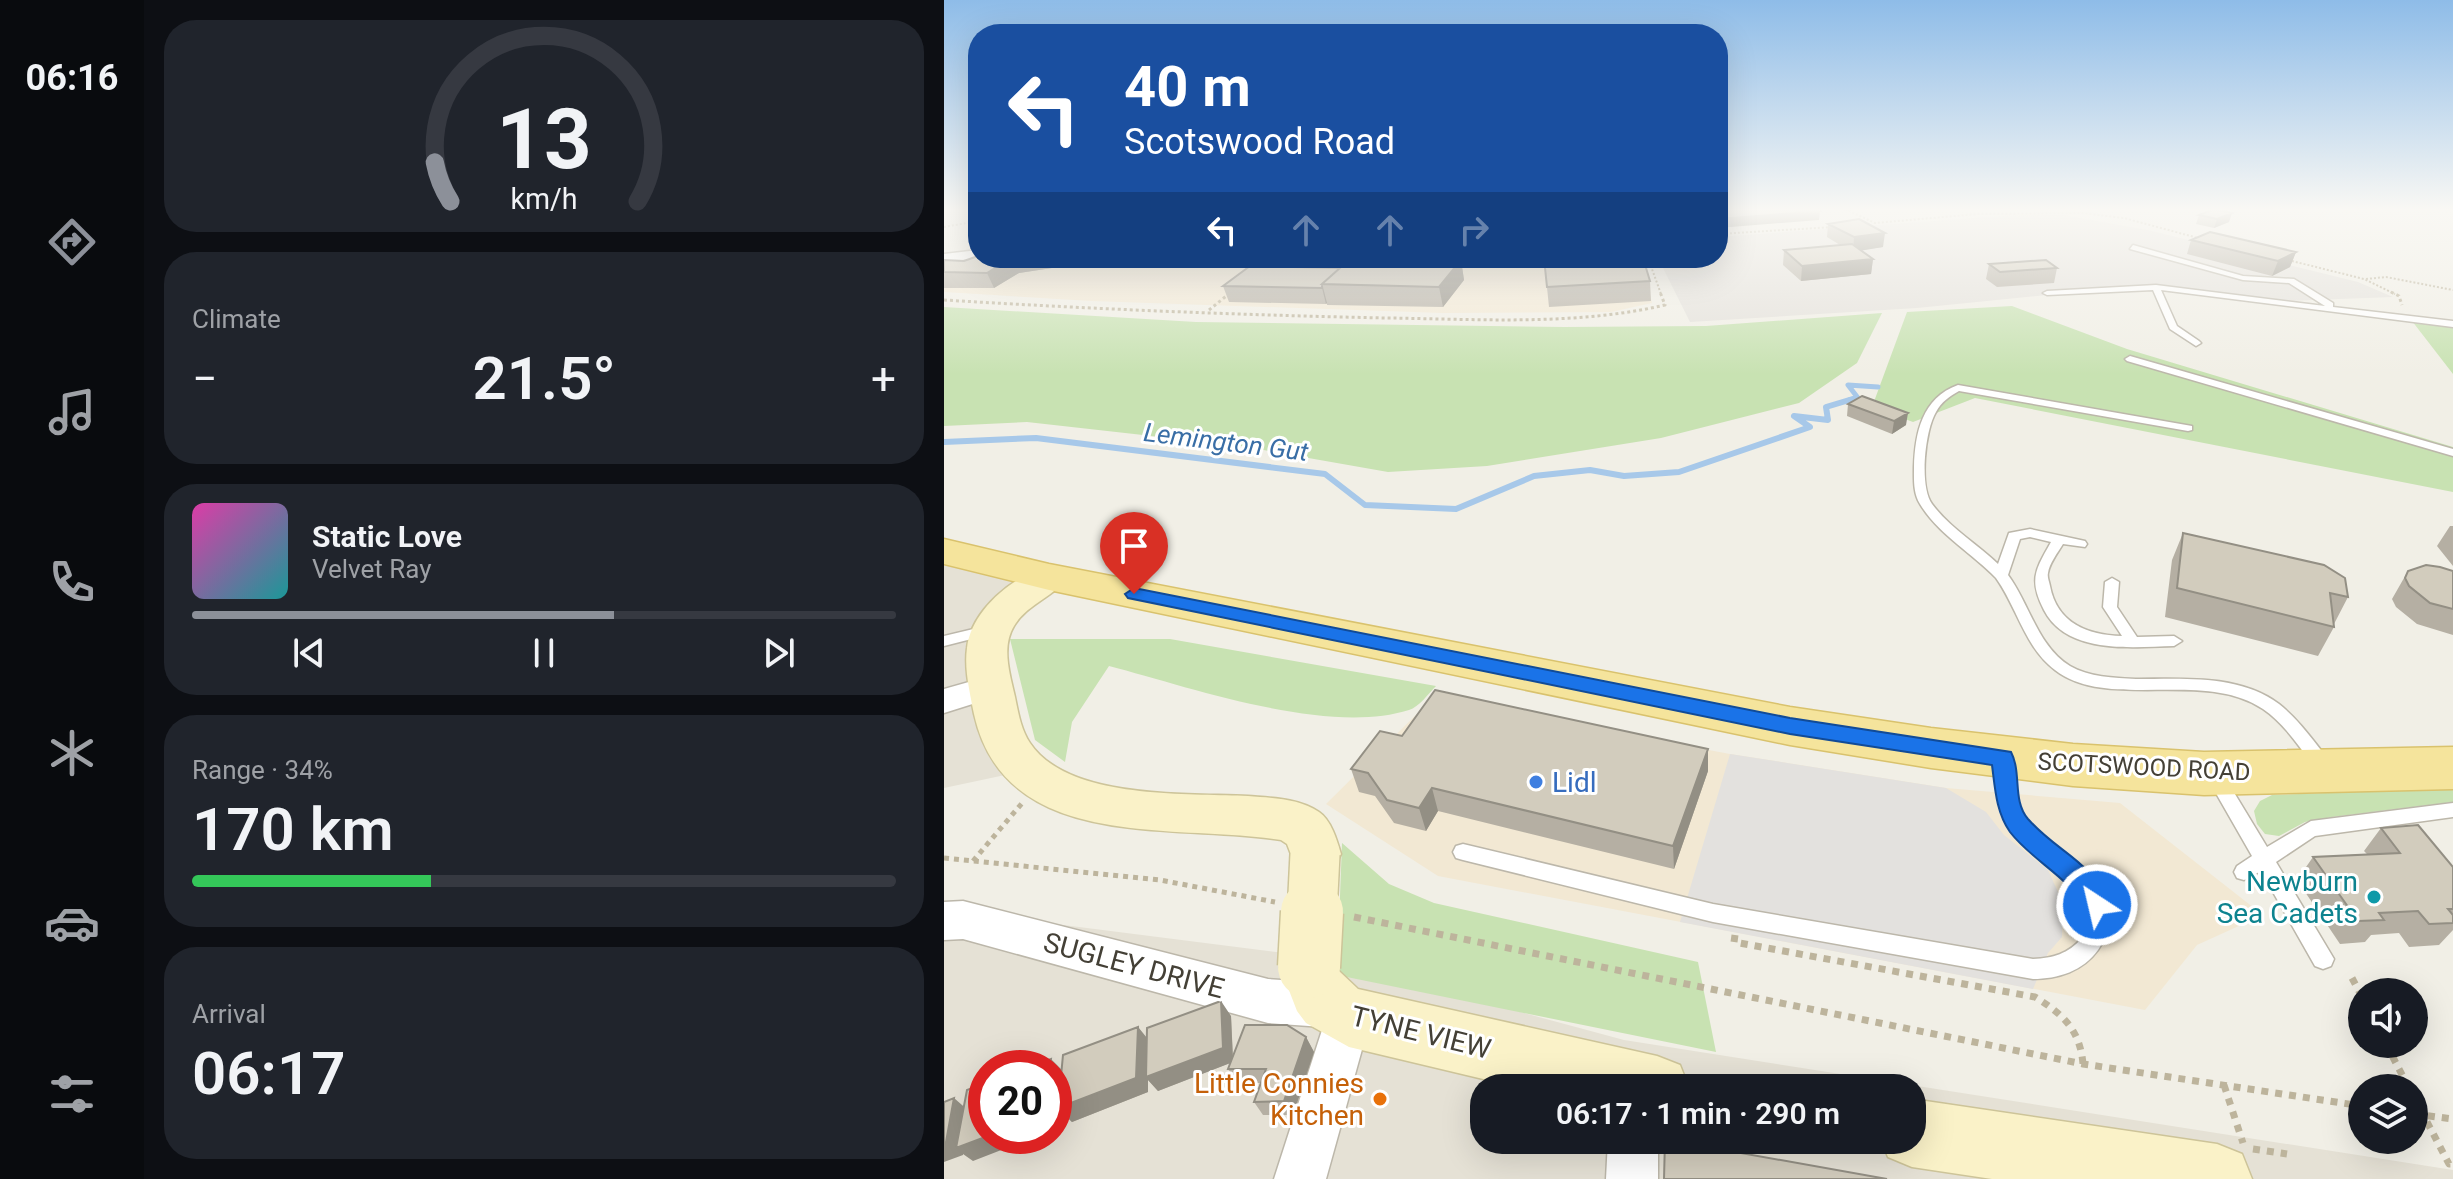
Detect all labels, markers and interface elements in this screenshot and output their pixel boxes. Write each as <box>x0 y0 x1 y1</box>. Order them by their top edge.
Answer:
text: 40 m <box>1124 54 1251 120</box>
icon: left <box>992 56 1096 160</box>
text: 06:16 <box>26 57 118 99</box>
text: 13 <box>496 90 592 187</box>
text: Scotswood Road <box>1124 121 1395 163</box>
text: km/h <box>510 182 578 216</box>
icon: left <box>1200 208 1244 252</box>
icon: ahead <box>1284 208 1328 252</box>
icon: ahead <box>1368 208 1412 252</box>
icon: right <box>1452 208 1496 252</box>
icon: directions <box>44 214 100 270</box>
text: Climate <box>192 304 281 334</box>
text: 21.5° <box>473 343 616 414</box>
text: − <box>192 353 217 405</box>
text: + <box>871 353 896 405</box>
icon: music <box>44 384 100 440</box>
water label: Lemington Gut <box>1142 417 1311 467</box>
pin <box>1100 512 1168 594</box>
text: Static Love <box>312 519 462 554</box>
icon: arrive <box>1112 524 1156 568</box>
icon: phone <box>44 554 100 610</box>
text: Velvet Ray <box>312 554 432 584</box>
icon: previous <box>287 631 331 675</box>
icon: pause <box>522 631 566 675</box>
icon: next <box>757 631 801 675</box>
icon: climate <box>44 725 100 781</box>
street label: SCOTSWOOD ROAD <box>2037 747 2251 787</box>
text: Range · 34% <box>192 755 333 785</box>
place label: Lidl <box>1552 766 1597 799</box>
marker: Lidl <box>1527 773 1545 791</box>
text: 170 km <box>192 794 394 865</box>
position arrow <box>2055 863 2139 947</box>
place label: Newburn Sea Cadets <box>2217 865 2358 930</box>
marker: Newburn Sea Cadets <box>2365 888 2383 906</box>
icon: car <box>44 895 100 951</box>
street label: SUGLEY DRIVE <box>1040 926 1228 1005</box>
map controls <box>2348 978 2428 1154</box>
button: sound <box>2348 978 2428 1058</box>
text: Arrival <box>192 999 266 1029</box>
street label: TYNE VIEW <box>1348 999 1494 1066</box>
text: 06:17 <box>192 1038 345 1109</box>
speed limit sign: 20 <box>968 1050 1072 1154</box>
icon: filters <box>44 1066 100 1122</box>
place label: Little Connies Kitchen <box>1194 1067 1364 1132</box>
button: layers <box>2348 1074 2428 1154</box>
marker: Little Connies Kitchen <box>1371 1090 1389 1108</box>
text: 06:17 · 1 min · 290 m <box>1556 1096 1840 1131</box>

